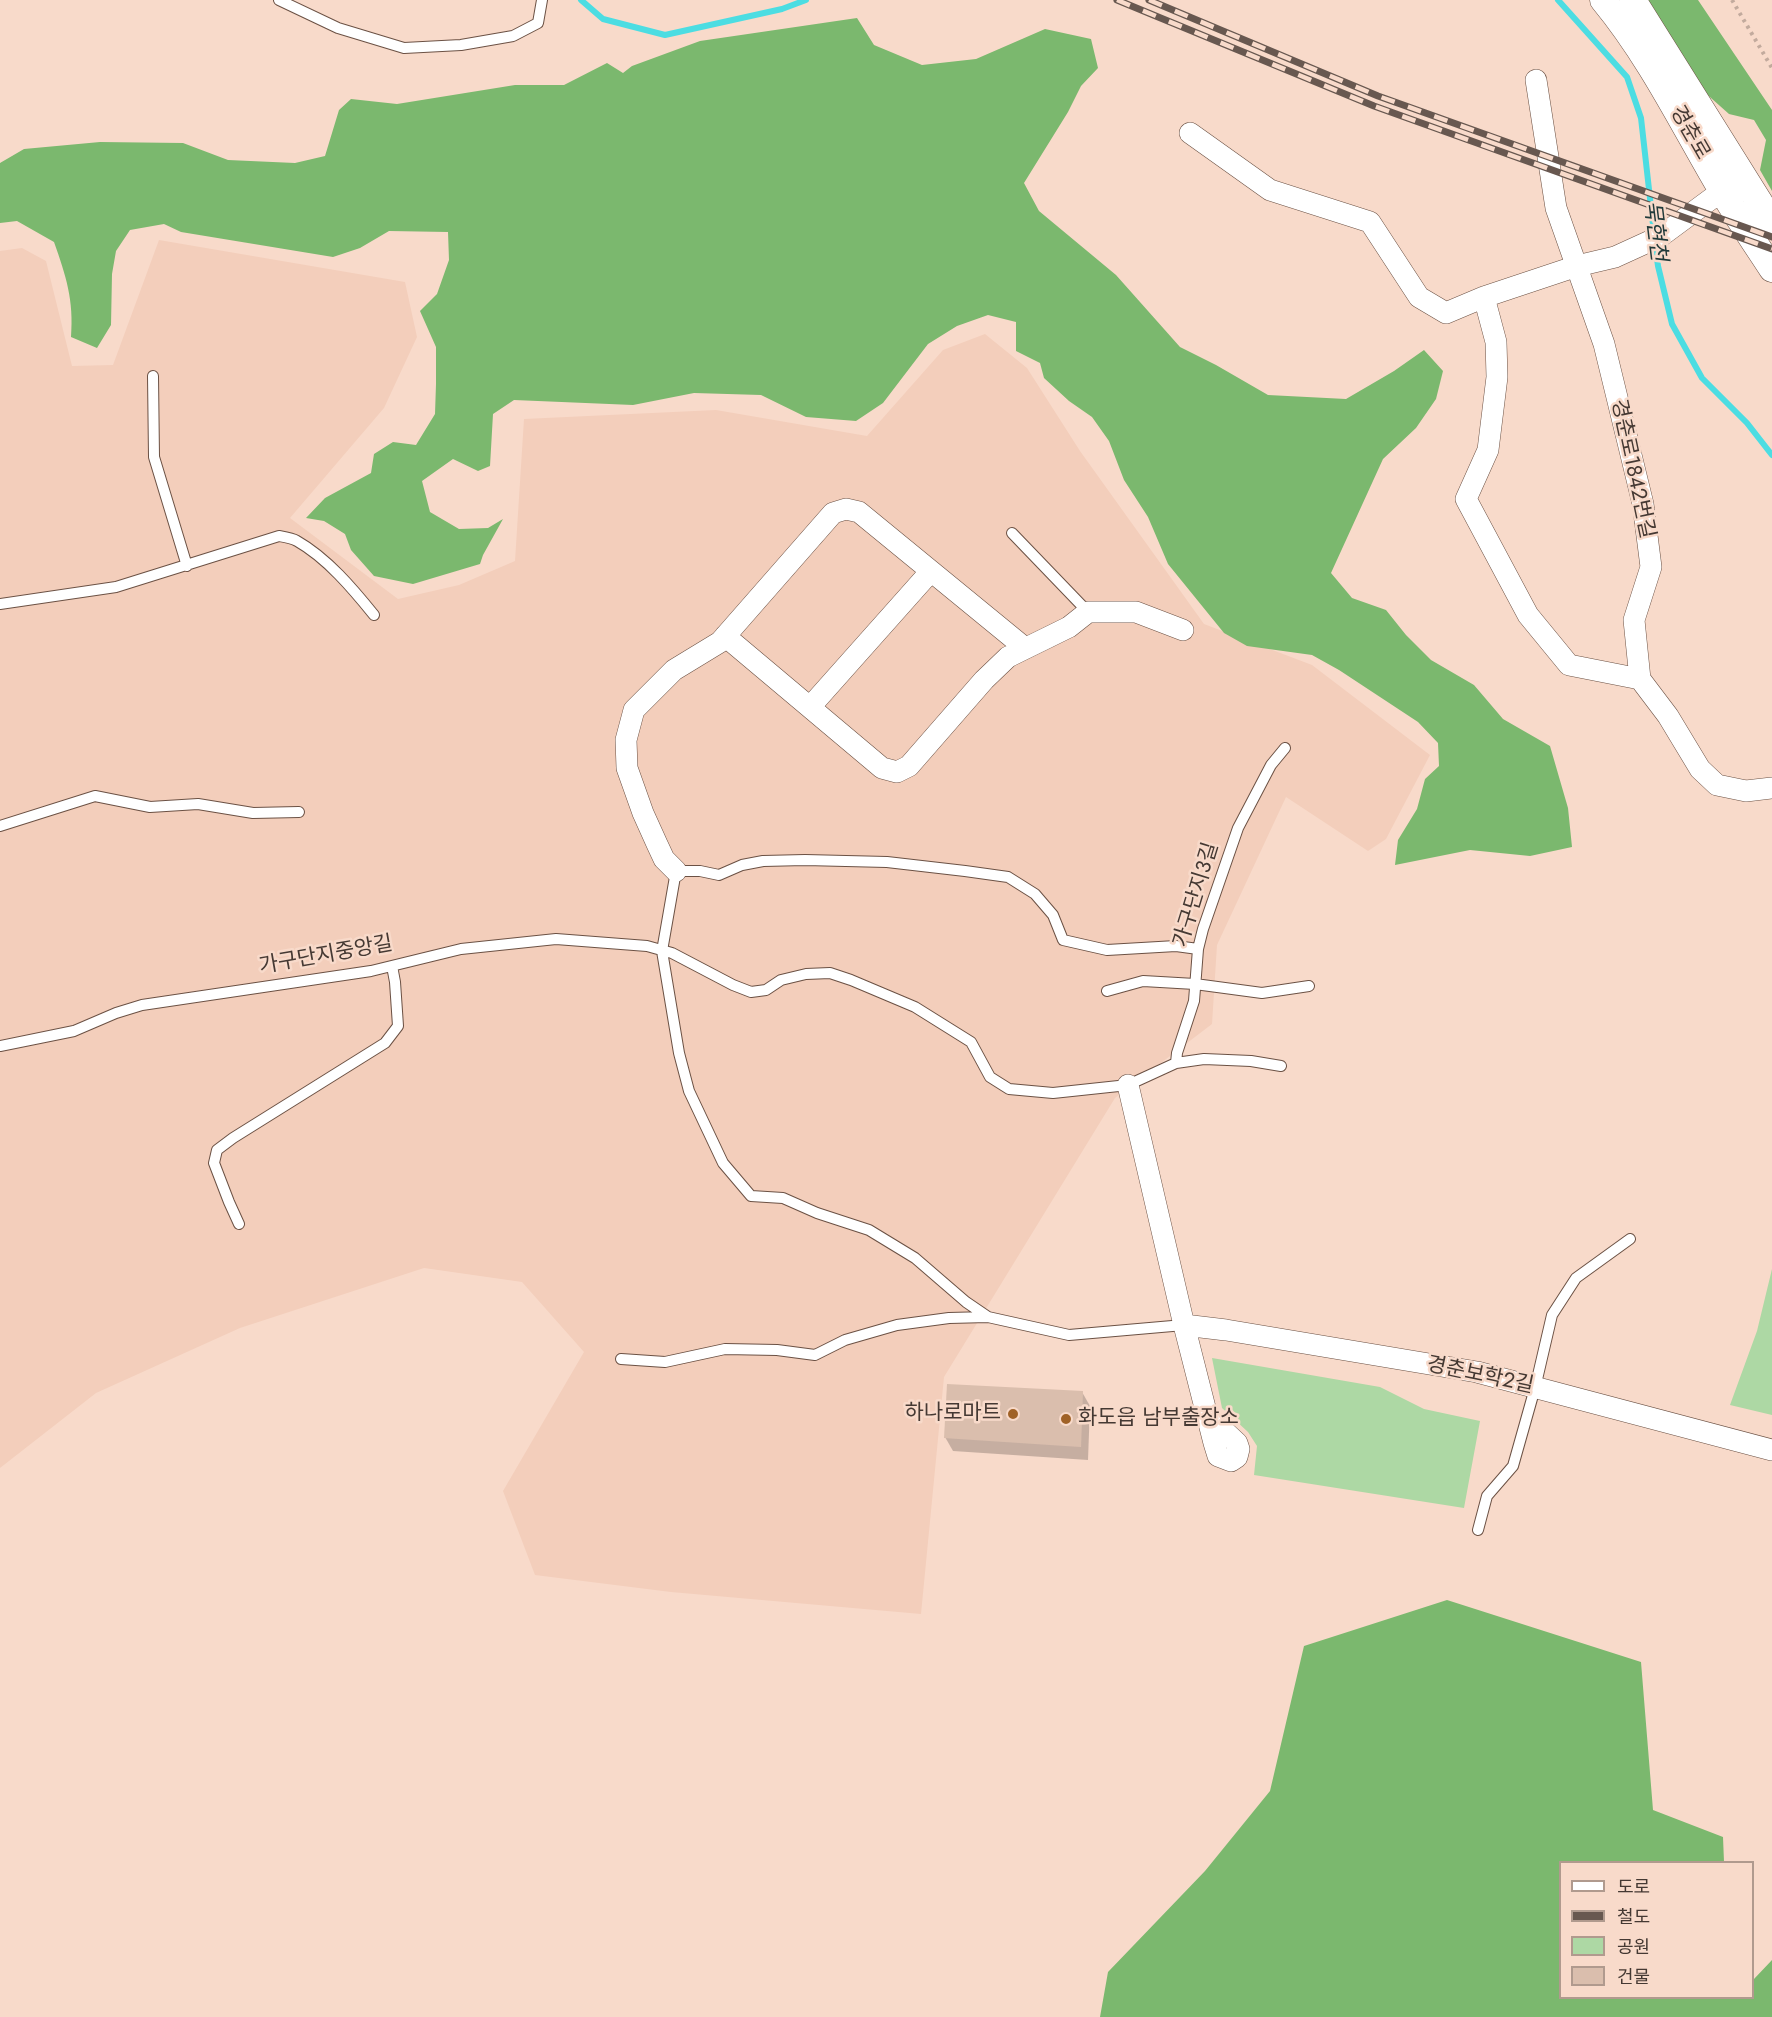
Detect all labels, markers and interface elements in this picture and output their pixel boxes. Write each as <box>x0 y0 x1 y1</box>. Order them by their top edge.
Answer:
street label: 경춘로 <box>1664 102 1714 164</box>
water label: 묵현천 <box>1637 199 1671 263</box>
street label: 경춘로1842번길 <box>1605 397 1659 541</box>
street label: 가구단지3길 <box>1169 840 1225 950</box>
street label: 가구단지중앙길 <box>257 932 395 980</box>
street label: 경춘보학2길 <box>1424 1352 1536 1400</box>
place label: 하나로마트 <box>904 1401 1001 1427</box>
place label: 화도읍 남부출장소 <box>1078 1406 1239 1432</box>
marker: 하나로마트 <box>1006 1407 1020 1421</box>
marker: 화도읍 남부출장소 <box>1059 1412 1073 1426</box>
legend <box>1559 1861 1754 1999</box>
text: 도로 <box>1617 1874 1650 1900</box>
text: 철도 <box>1617 1904 1650 1930</box>
text: 공원 <box>1617 1934 1650 1960</box>
text: 건물 <box>1617 1964 1650 1990</box>

